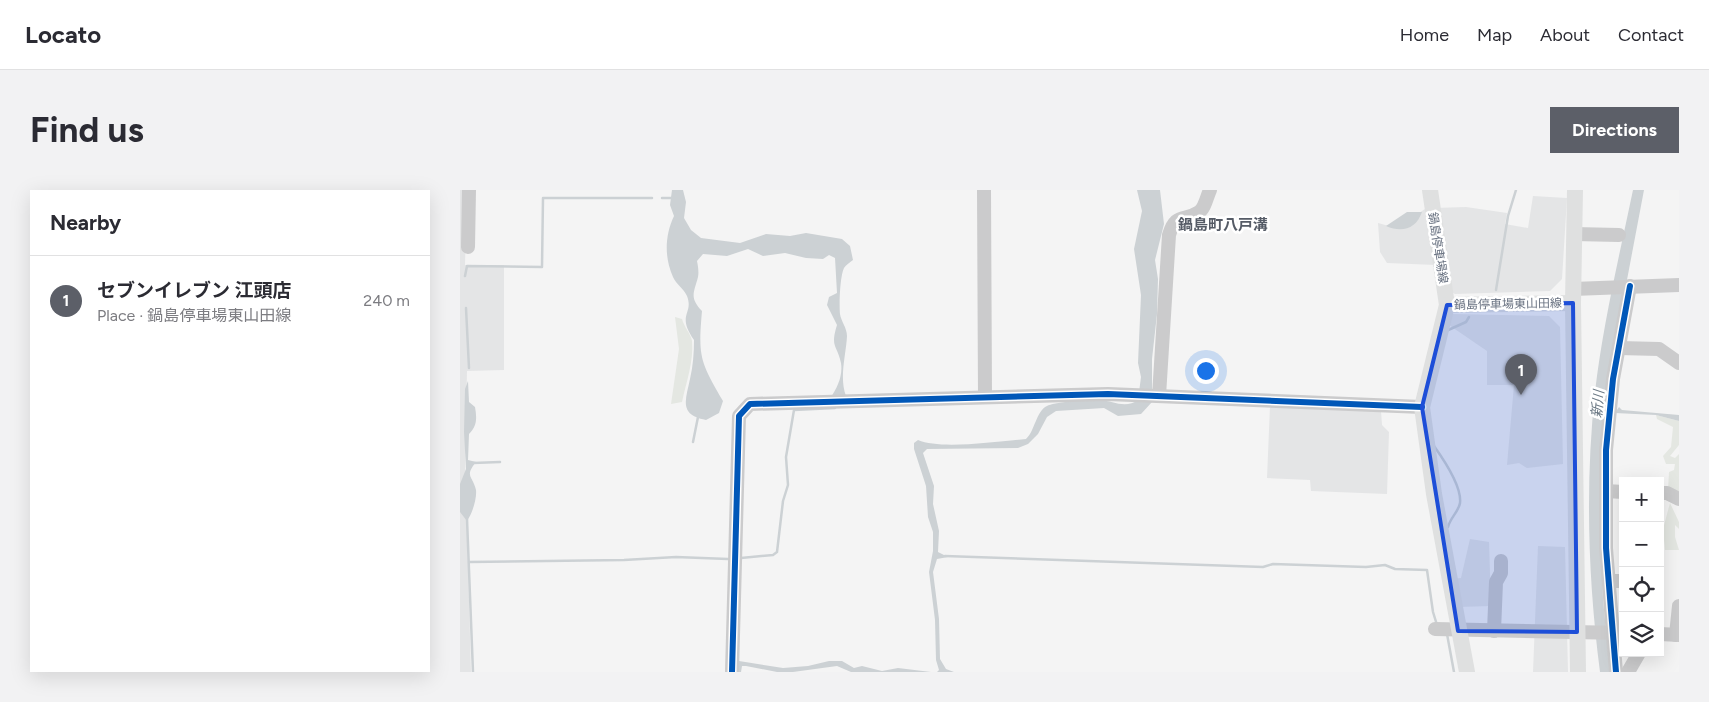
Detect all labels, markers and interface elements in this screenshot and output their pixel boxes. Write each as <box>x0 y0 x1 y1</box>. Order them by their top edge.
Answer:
text: Locato <box>25 20 101 49</box>
text: Home <box>1400 24 1449 46</box>
text: Map <box>1477 24 1512 46</box>
text: About <box>1540 24 1590 46</box>
text: Contact <box>1618 24 1684 46</box>
button: Directions <box>1550 107 1679 153</box>
text: Find us <box>30 109 144 151</box>
text: Nearby <box>50 210 121 235</box>
street label: 鍋島停車場線 <box>1425 211 1451 285</box>
district label: 鍋島町八戸溝 <box>1177 216 1268 234</box>
text: セブンイレブン 江頭店 <box>97 279 292 302</box>
text: 1 <box>63 291 69 310</box>
text: 240 m <box>363 291 410 310</box>
street label: 鍋島停車場東山田線 <box>1454 296 1562 312</box>
text: Place · 鍋島停車場東山田線 <box>97 306 291 325</box>
pin: 1 <box>1505 354 1537 395</box>
your location <box>1193 358 1219 384</box>
water label: 新川 <box>1588 387 1608 419</box>
map controls <box>1619 477 1664 657</box>
button: + <box>1619 477 1664 522</box>
button: − <box>1619 522 1664 567</box>
button: locate <box>1619 567 1664 612</box>
button: layers <box>1619 612 1664 657</box>

